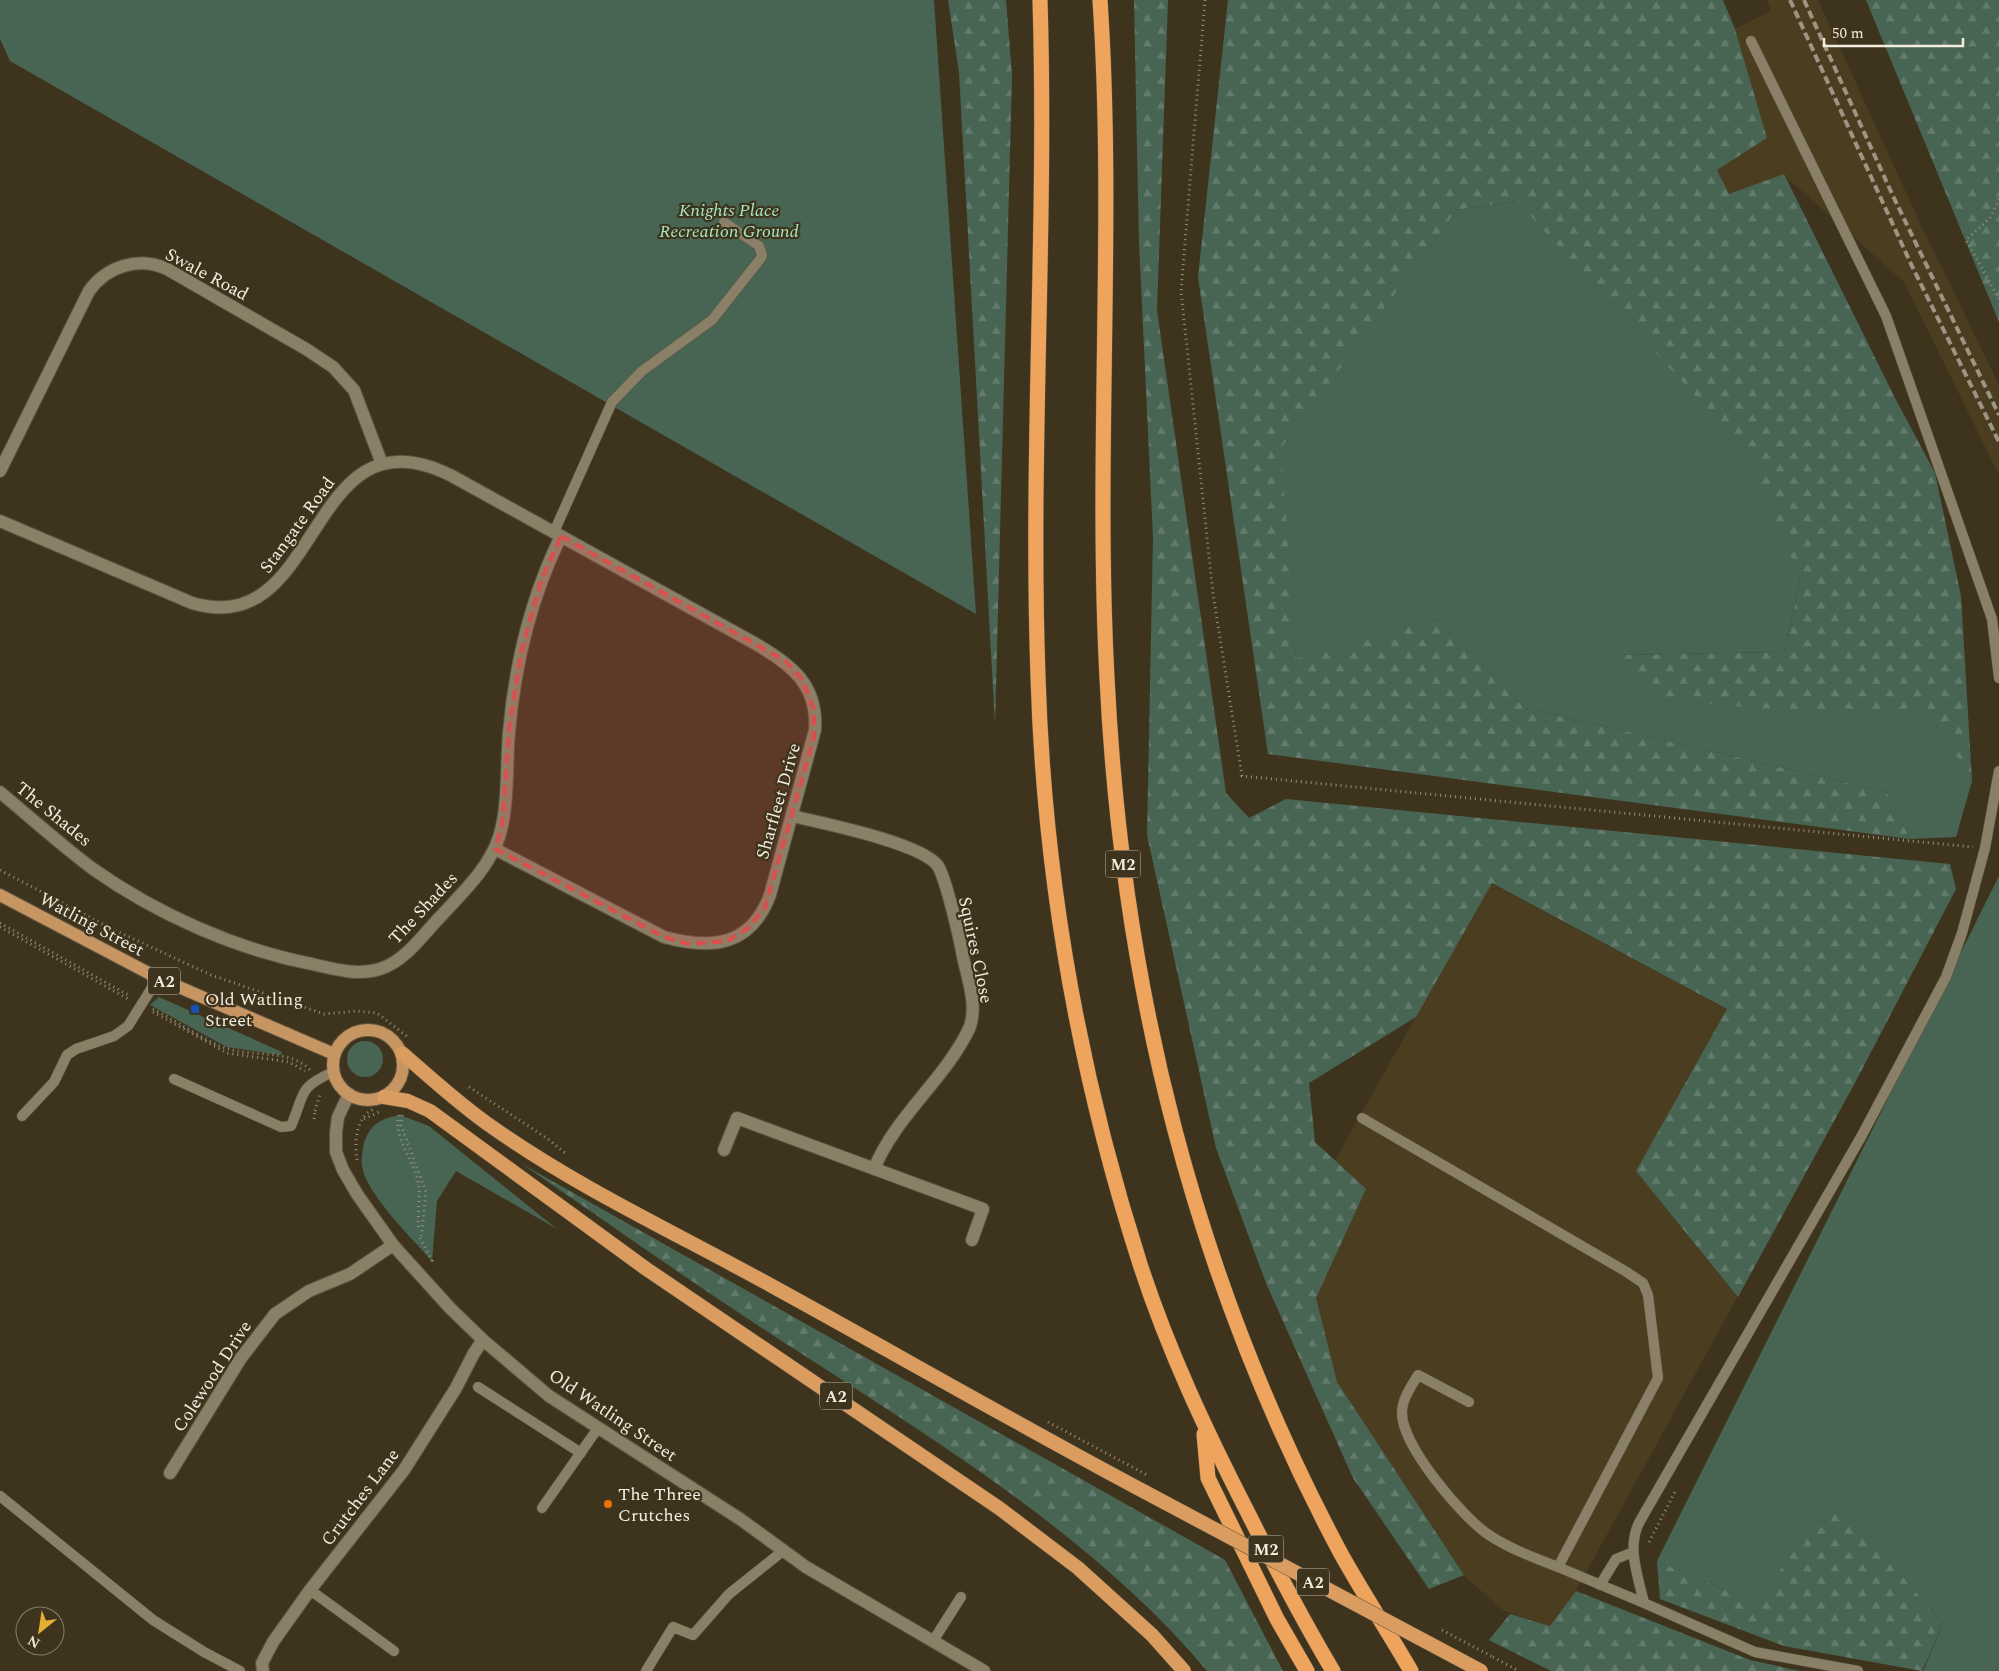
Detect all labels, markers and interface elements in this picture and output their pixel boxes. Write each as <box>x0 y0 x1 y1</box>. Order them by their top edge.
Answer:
scale bar <box>1824 15 1963 47</box>
text: 50 m <box>1832 22 1864 45</box>
park label: Knights Place Recreation Ground <box>659 197 799 245</box>
street label: Swale Road <box>160 241 253 308</box>
street label: Stangate Road <box>253 471 342 579</box>
street label: Sharfleet Drive <box>749 740 808 862</box>
street label: The Shades <box>10 775 98 854</box>
road number: M2 <box>1106 851 1140 878</box>
street label: The Shades <box>382 866 464 951</box>
street label: Watling Street <box>35 885 149 963</box>
street label: Squires Close <box>951 894 1000 1006</box>
road number: A2 <box>148 968 180 994</box>
place label: Old Watling Street <box>205 986 303 1034</box>
marker: Old Watling Street <box>189 1003 201 1015</box>
street label: Colewood Drive <box>166 1315 259 1438</box>
street label: Old Watling Street <box>543 1362 682 1468</box>
road number: A2 <box>820 1382 852 1410</box>
street label: Crutches Lane <box>315 1443 406 1552</box>
place label: The Three Crutches <box>618 1481 701 1529</box>
marker: The Three Crutches <box>602 1498 614 1510</box>
road number: M2 <box>1248 1536 1284 1562</box>
road number: A2 <box>1297 1568 1329 1595</box>
north arrow <box>15 1606 65 1656</box>
text: N <box>24 1630 44 1654</box>

